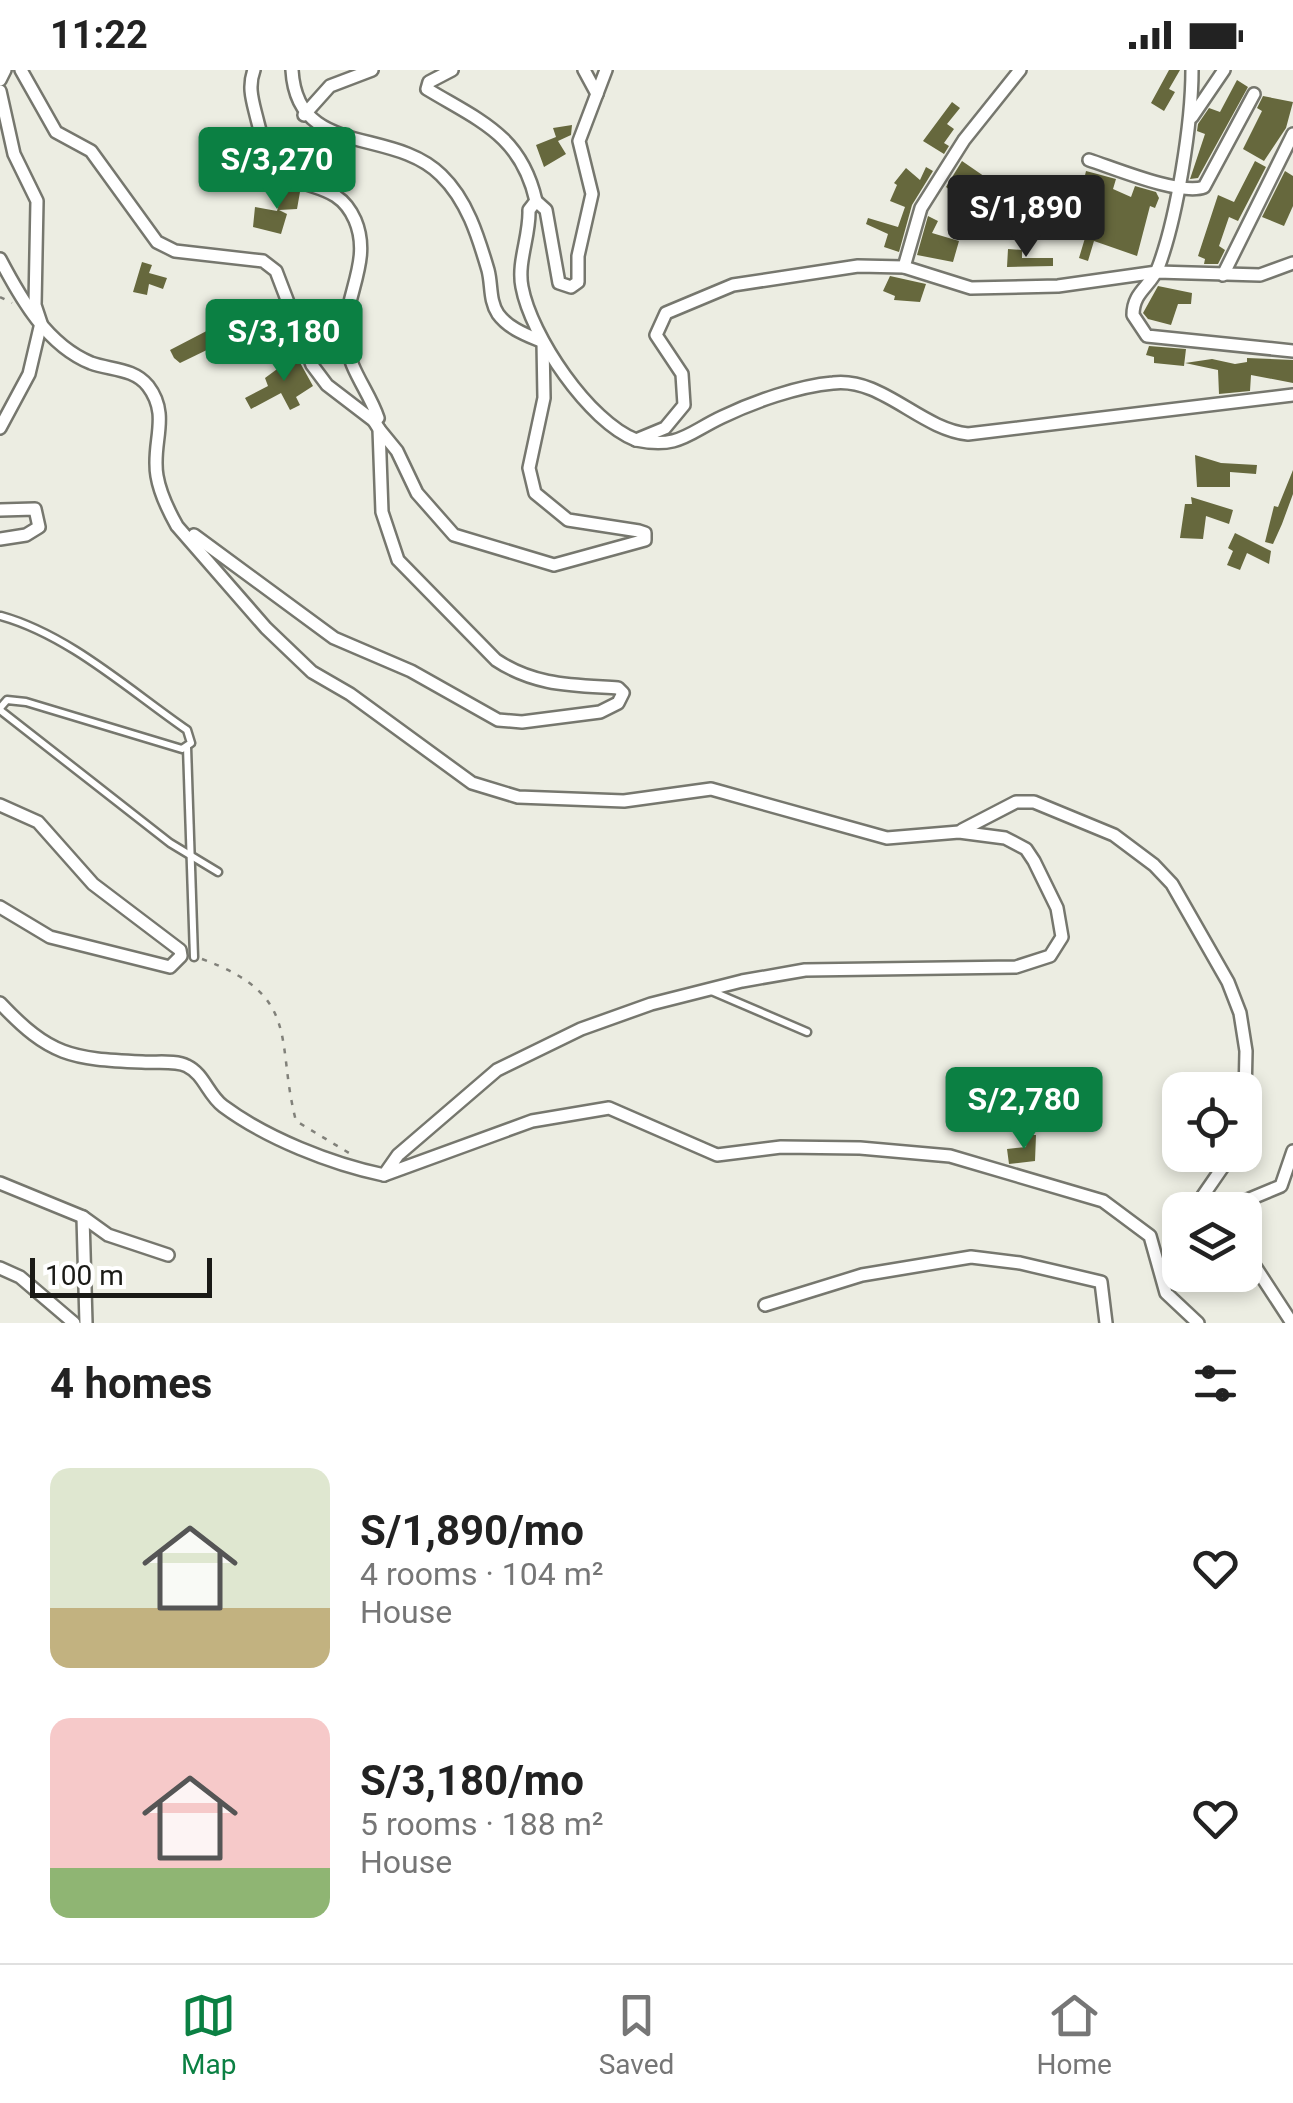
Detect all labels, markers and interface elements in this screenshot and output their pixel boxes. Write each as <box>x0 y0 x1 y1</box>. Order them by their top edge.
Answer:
text: 11:22 <box>50 13 148 57</box>
pin: S/3,270 <box>185 127 369 212</box>
text: S/3,270 <box>221 140 333 178</box>
pin: S/1,890 <box>934 175 1118 260</box>
text: S/1,890 <box>970 188 1082 226</box>
pin: S/3,180 <box>192 299 376 384</box>
text: S/3,180 <box>228 312 340 350</box>
pin: S/2,780 <box>932 1067 1116 1152</box>
map controls <box>1162 1072 1262 1292</box>
button: locate <box>1162 1072 1262 1172</box>
text: S/2,780 <box>968 1080 1080 1118</box>
button: layers <box>1162 1192 1262 1292</box>
scale bar <box>30 1253 212 1298</box>
text: 100 m <box>45 1259 124 1292</box>
icon: filters <box>1188 1356 1243 1411</box>
text: 4 homes <box>50 1359 212 1408</box>
text: S/1,890/mo <box>360 1506 584 1555</box>
icon: home <box>130 1508 250 1628</box>
icon: heart <box>1188 1541 1243 1596</box>
text: 4 rooms · 104 m² <box>360 1555 603 1593</box>
text: House <box>360 1593 452 1631</box>
text: S/3,180/mo <box>360 1756 584 1805</box>
icon: home <box>130 1758 250 1878</box>
icon: heart <box>1188 1791 1243 1846</box>
text: 5 rooms · 188 m² <box>360 1805 603 1843</box>
text: House <box>360 1843 452 1881</box>
tab: Map <box>181 1988 236 2081</box>
tab: Saved <box>599 1988 674 2081</box>
tab: Home <box>1037 1988 1112 2081</box>

